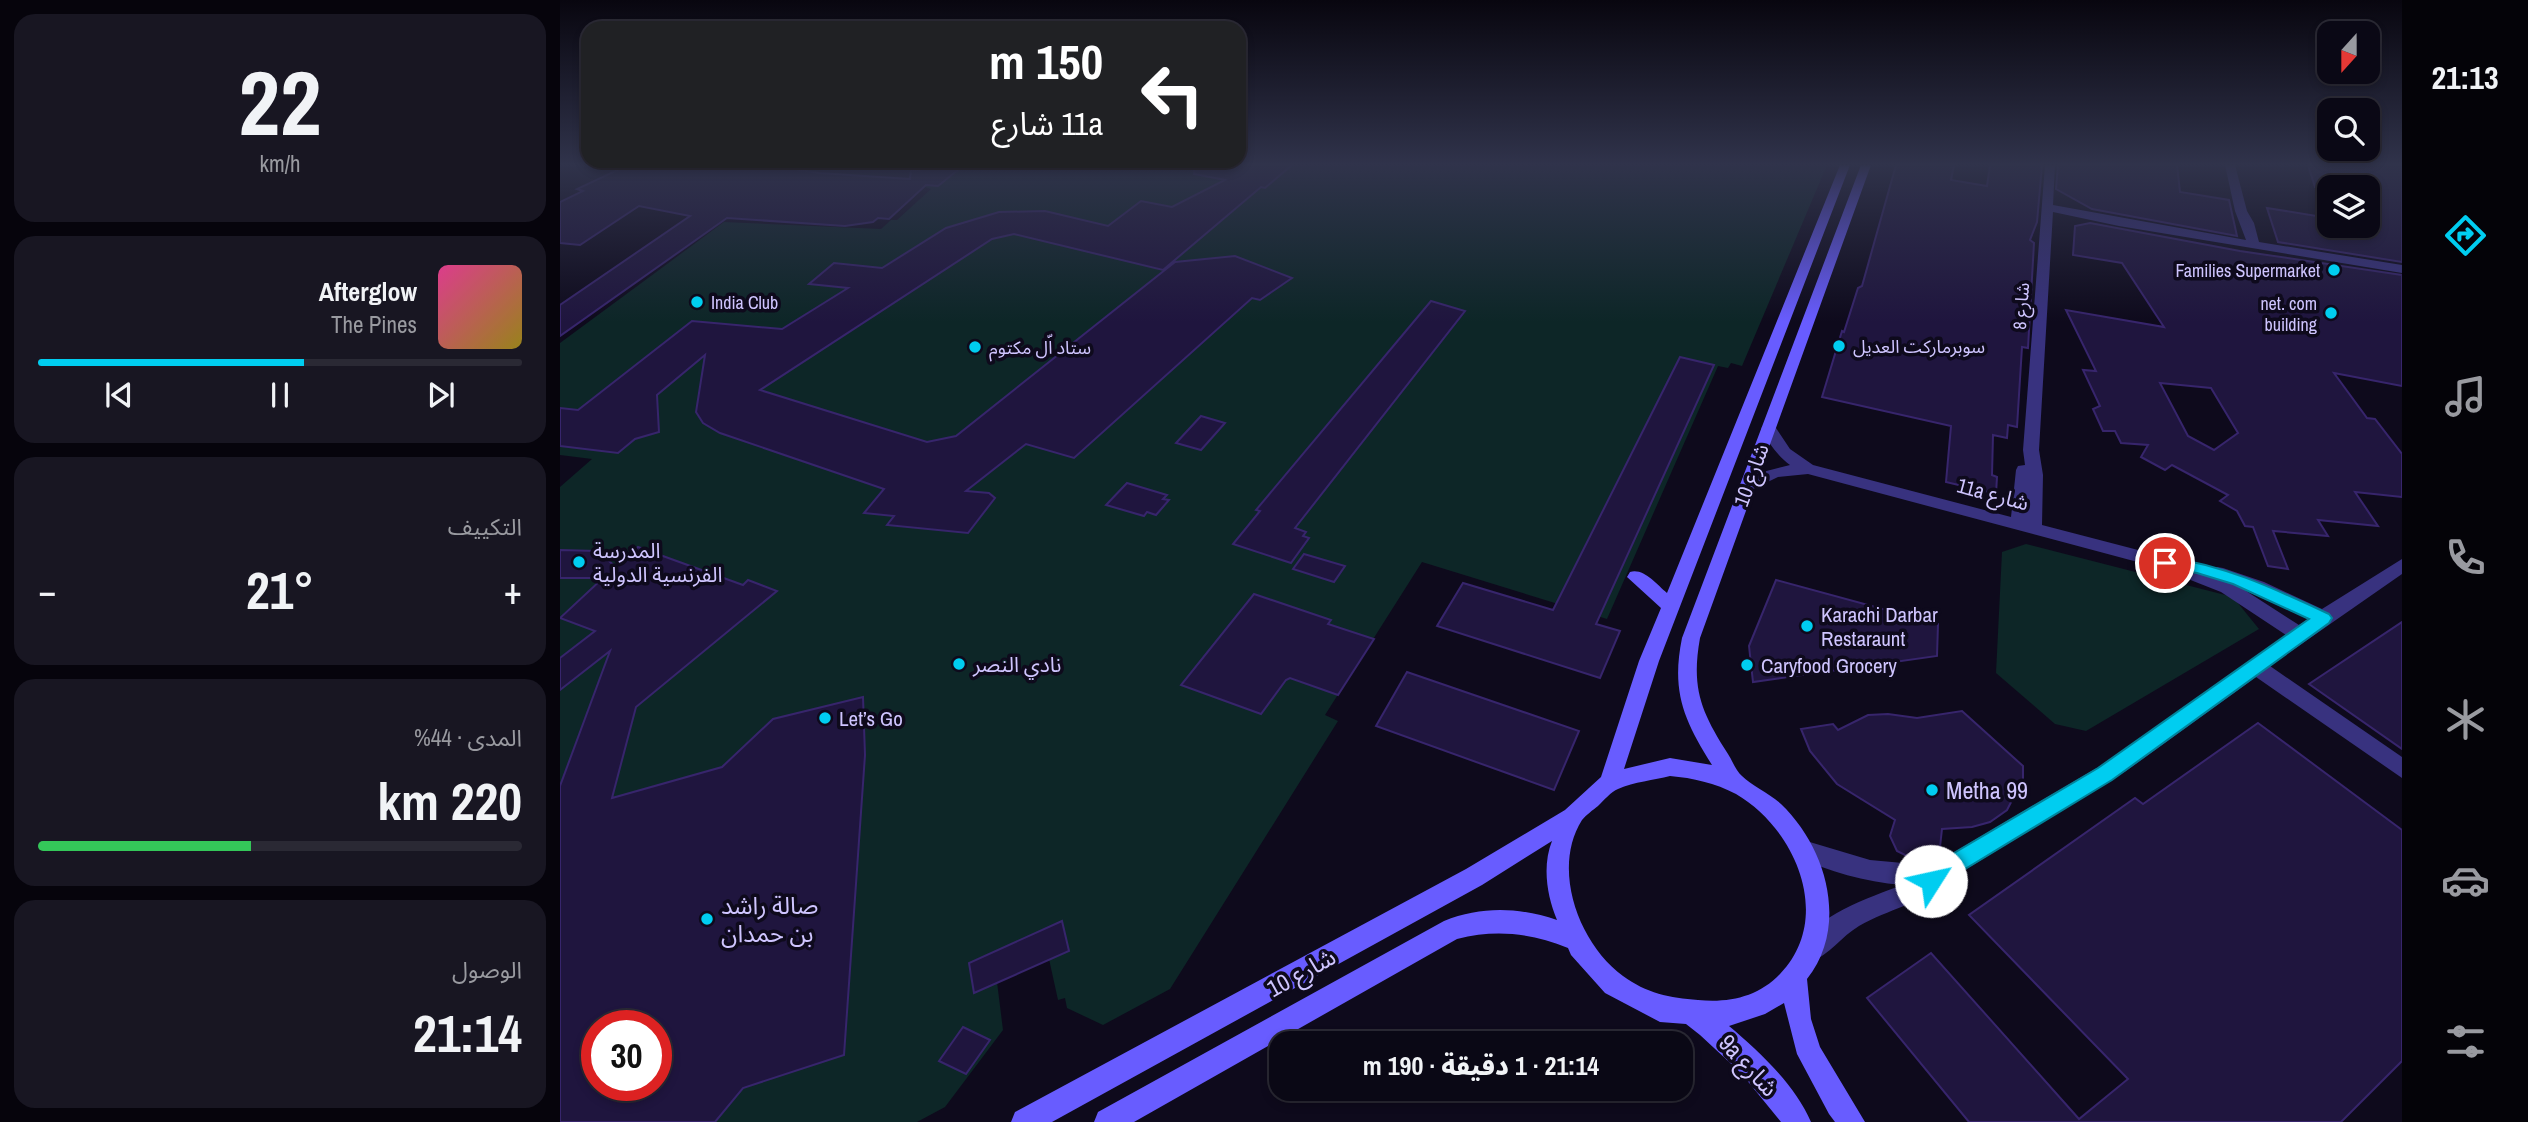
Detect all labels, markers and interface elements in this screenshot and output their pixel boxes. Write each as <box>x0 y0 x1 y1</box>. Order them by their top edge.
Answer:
north arrow <box>2317 21 2380 84</box>
map controls <box>2317 21 2380 238</box>
text: 150 m <box>989 28 1103 94</box>
text: 22 <box>239 41 322 163</box>
icon: left <box>1127 49 1218 140</box>
text: 21:13 <box>2431 56 2499 99</box>
button: search <box>2317 98 2380 161</box>
text: 11a شارع <box>991 102 1103 145</box>
text: km/h <box>260 148 300 179</box>
button: layers <box>2317 175 2380 238</box>
icon: directions <box>2441 211 2490 260</box>
place label: Families Supermarket <box>2176 258 2320 283</box>
marker: Families Supermarket <box>2326 262 2342 278</box>
text: Afterglow <box>319 274 417 309</box>
street label: شارع 8 <box>2007 281 2037 331</box>
place label: India Club <box>711 290 778 315</box>
place label: net. com building <box>2260 291 2318 337</box>
marker: India Club <box>689 294 705 310</box>
marker: net. com building <box>2323 305 2339 321</box>
text: The Pines <box>331 309 417 340</box>
place label: ستاد اّل مكتوم <box>989 333 1091 362</box>
place label: سوبرماركت العديل <box>1853 334 1985 359</box>
marker: سوبرماركت العديل <box>1831 338 1847 354</box>
marker: ستاد اّل مكتوم <box>967 339 983 355</box>
icon: music <box>2441 372 2490 421</box>
icon: previous <box>100 376 138 414</box>
icon: pause <box>261 376 299 414</box>
icon: next <box>422 376 460 414</box>
street label: شارع 10 <box>1726 440 1777 511</box>
street label: 11a شارع <box>1954 471 2032 518</box>
text: التكييف <box>448 511 522 542</box>
pin <box>2135 533 2195 593</box>
icon: phone <box>2441 533 2490 582</box>
place label: المدرسة الفرنسية الدولية <box>593 536 722 589</box>
icon: arrive <box>2146 544 2184 582</box>
marker: المدرسة الفرنسية الدولية <box>571 554 587 570</box>
text: 21° <box>246 555 314 625</box>
text: − <box>38 565 56 616</box>
text: + <box>504 565 522 616</box>
place label: Karachi Darbar Restaraunt <box>1821 600 1938 653</box>
marker: Karachi Darbar Restaraunt <box>1799 618 1815 634</box>
place label: نادي النصر <box>972 650 1061 680</box>
place label: Caryfood Grocery <box>1761 651 1897 680</box>
marker: نادي النصر <box>951 656 967 672</box>
marker: Caryfood Grocery <box>1739 657 1755 673</box>
icon: climate <box>2441 695 2490 744</box>
place label: Let’s Go <box>839 704 903 733</box>
marker: Let’s Go <box>817 710 833 726</box>
text: المدى · 44% <box>414 722 522 753</box>
text: 220 km <box>377 766 522 836</box>
place label: Metha 99 <box>1946 774 2028 806</box>
marker: Metha 99 <box>1924 782 1940 798</box>
position arrow <box>1894 844 1968 918</box>
icon: car <box>2441 856 2490 905</box>
place label: صالة راشد بن حمدان <box>721 889 819 949</box>
marker: صالة راشد بن حمدان <box>699 911 715 927</box>
street label: شارع 10 <box>1261 940 1342 1006</box>
text: الوصول <box>452 954 522 985</box>
text: 21:14 <box>413 998 522 1068</box>
speed limit sign: 30 <box>581 1010 672 1101</box>
icon: filters <box>2441 1017 2490 1066</box>
street label: 9a شارع <box>1711 1027 1786 1104</box>
text: 21:14 · 1 دقيقة · 190 m <box>1363 1048 1599 1083</box>

